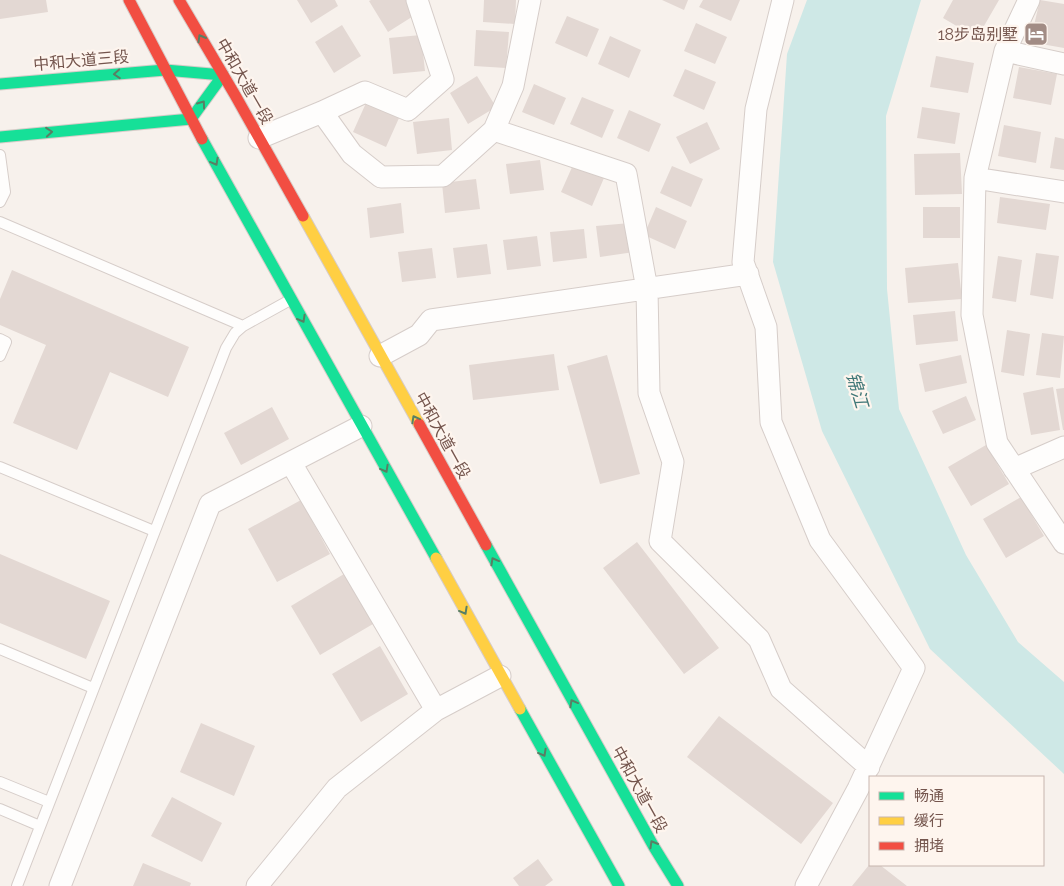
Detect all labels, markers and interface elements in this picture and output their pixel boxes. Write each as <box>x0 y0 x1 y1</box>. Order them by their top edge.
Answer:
hotel icon: 18步岛别墅 <box>1023 21 1049 47</box>
place label: 18步岛别墅 <box>938 25 1018 44</box>
one-way arrow <box>197 34 207 43</box>
street label: 中和大道一段 <box>212 35 277 128</box>
street label: 中和大道三段 <box>32 47 130 74</box>
one-way arrow <box>113 68 121 79</box>
one-way arrow <box>196 100 206 109</box>
one-way arrow <box>45 127 53 138</box>
one-way arrow <box>208 157 218 166</box>
one-way arrow <box>296 314 306 323</box>
water label: 锦江 <box>842 370 873 412</box>
street label: 中和大道一段 <box>411 389 474 482</box>
one-way arrow <box>412 415 422 424</box>
one-way arrow <box>379 463 389 472</box>
one-way arrow <box>491 557 501 566</box>
one-way arrow <box>458 605 468 614</box>
one-way arrow <box>570 699 580 708</box>
street label: 中和大道一段 <box>608 743 671 836</box>
one-way arrow <box>537 747 547 756</box>
legend <box>869 776 1044 866</box>
text: 畅通 <box>914 787 944 805</box>
text: 缓行 <box>914 812 944 830</box>
text: 拥堵 <box>914 837 944 855</box>
one-way arrow <box>649 841 659 850</box>

